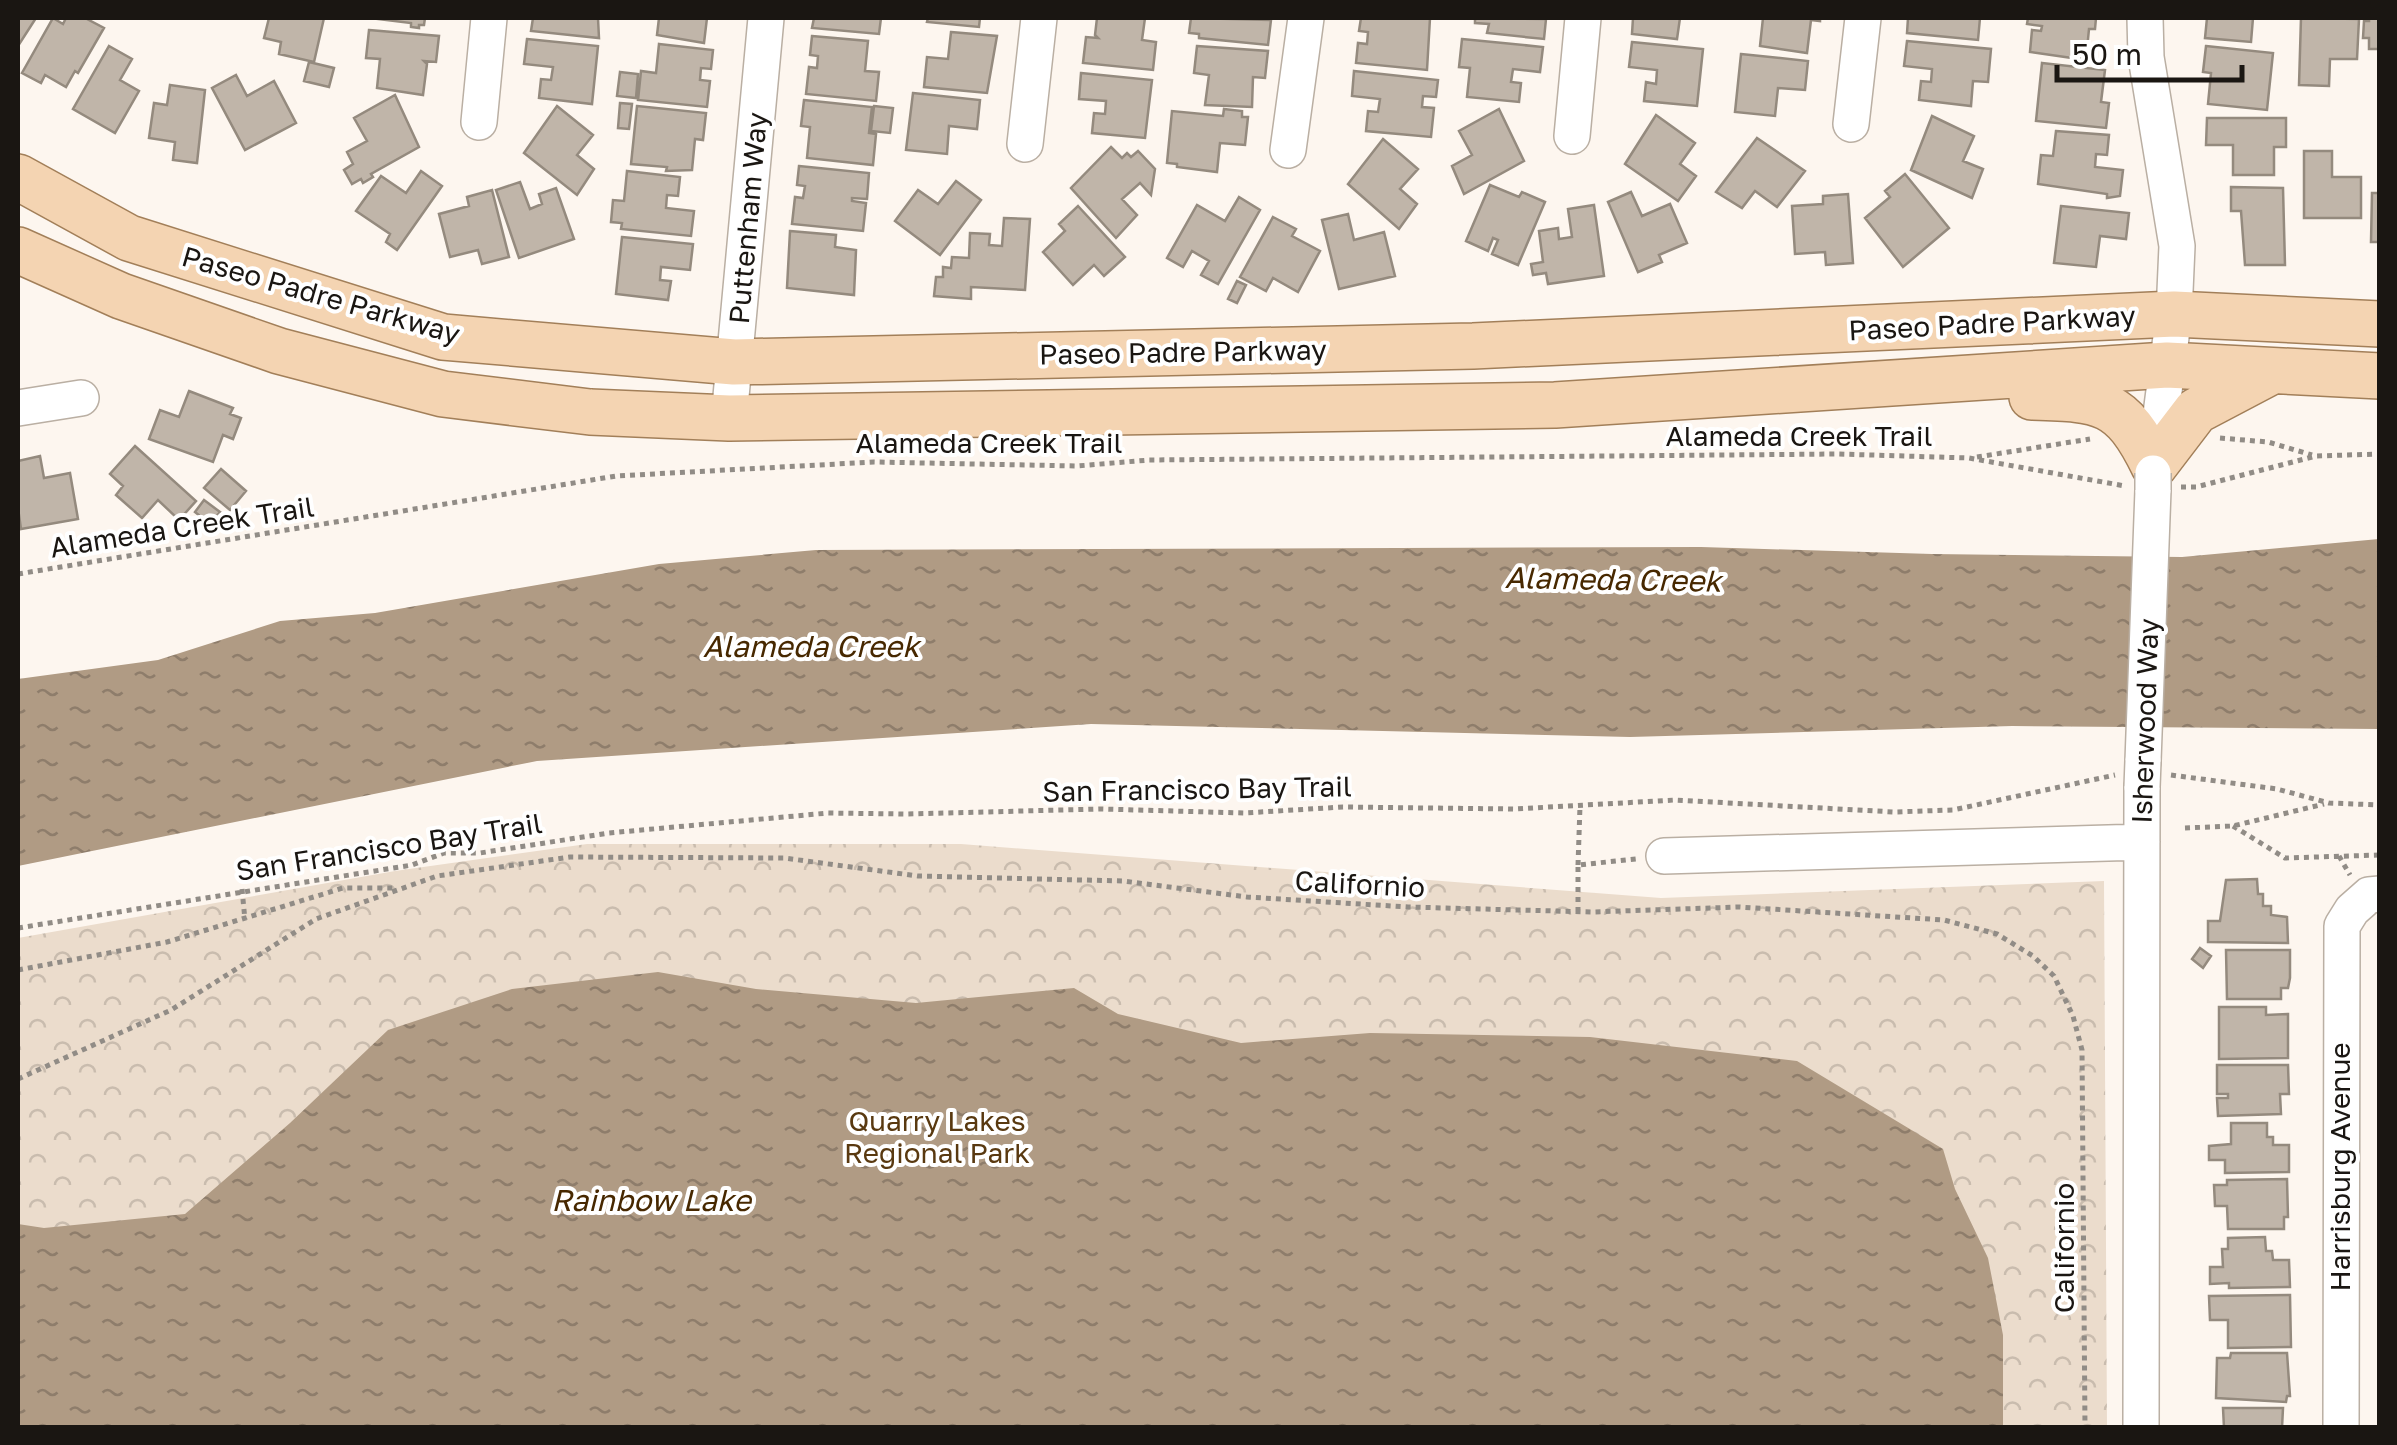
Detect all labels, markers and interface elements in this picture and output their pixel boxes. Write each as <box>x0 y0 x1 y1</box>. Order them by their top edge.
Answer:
scale bar <box>2057 20 2242 82</box>
text: 50 m <box>2072 36 2142 72</box>
street label: Puttenham Way <box>722 110 773 325</box>
street label: Paseo Padre Parkway <box>178 239 464 350</box>
street label: Paseo Padre Parkway <box>1847 298 2137 347</box>
street label: Paseo Padre Parkway <box>1039 332 1327 371</box>
street label: Alameda Creek Trail <box>1666 419 1932 452</box>
street label: Alameda Creek Trail <box>856 426 1122 459</box>
street label: Alameda Creek Trail <box>48 489 316 564</box>
water label: Alameda Creek <box>1504 559 1725 599</box>
street label: Isherwood Way <box>2124 617 2165 824</box>
water label: Alameda Creek <box>703 628 922 664</box>
street label: San Francisco Bay Trail <box>1042 769 1352 808</box>
street label: San Francisco Bay Trail <box>234 806 544 887</box>
street label: Californio <box>1294 864 1426 903</box>
street label: Harrisburg Avenue <box>2323 1042 2356 1292</box>
park label: Quarry Lakes Regional Park <box>844 1104 1030 1169</box>
water label: Rainbow Lake <box>551 1182 753 1218</box>
street label: Californio <box>2047 1183 2080 1313</box>

